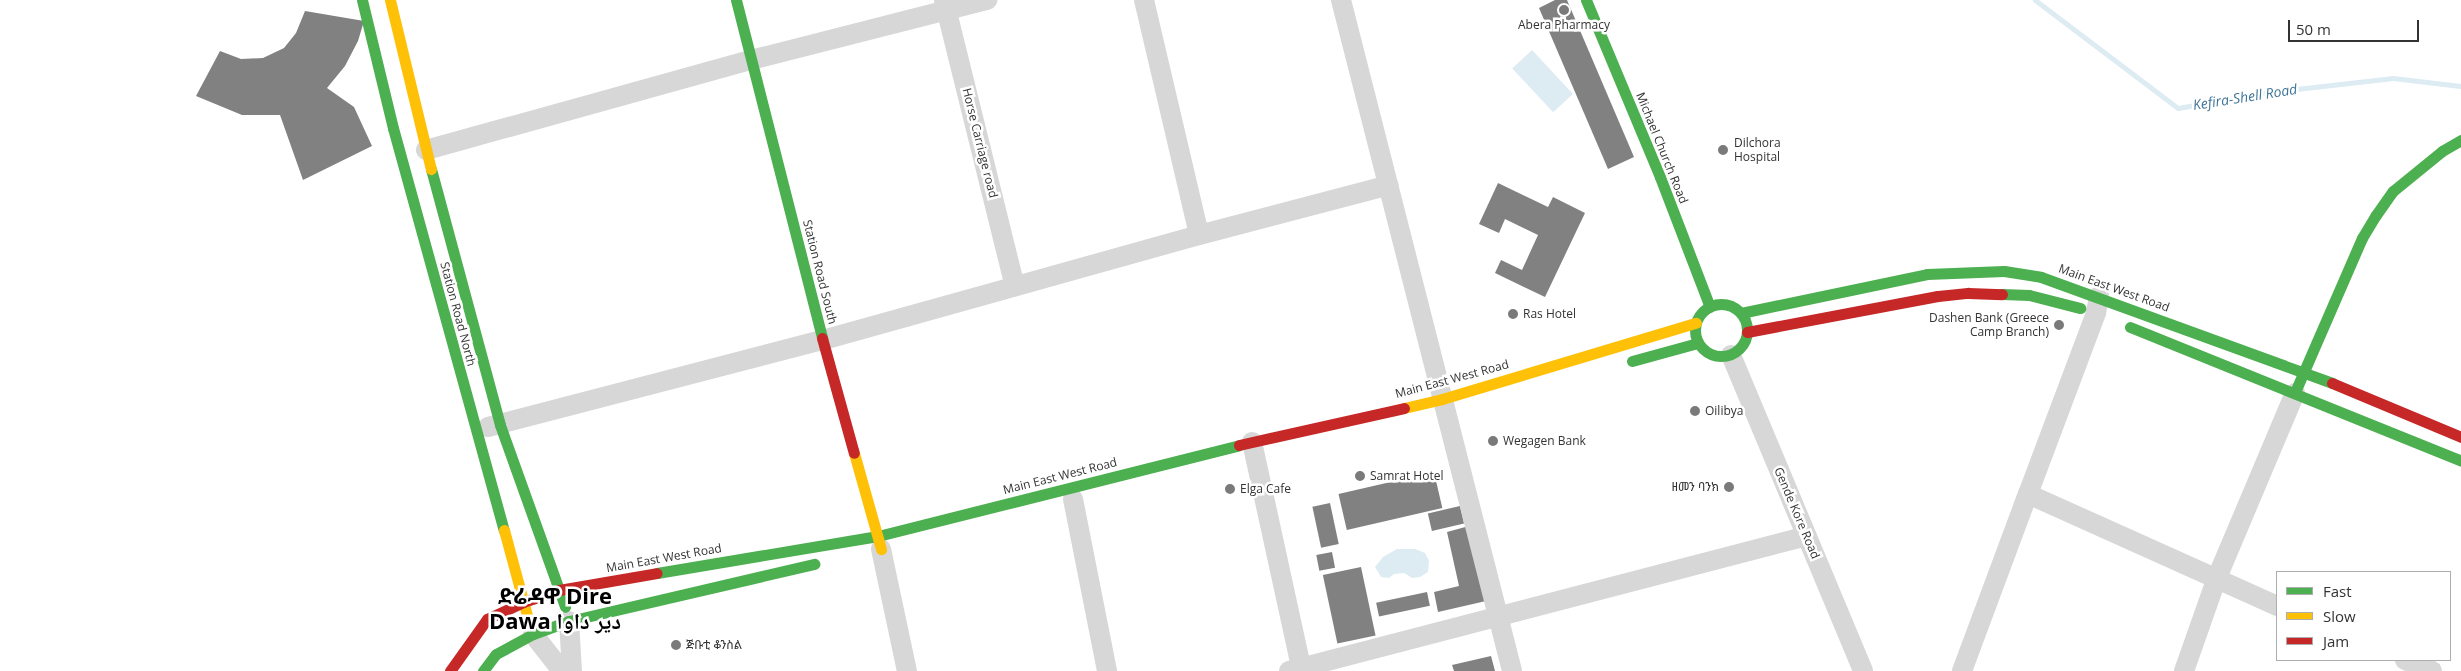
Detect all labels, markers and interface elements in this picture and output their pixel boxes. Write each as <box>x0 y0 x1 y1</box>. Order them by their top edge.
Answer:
marker: Abera Pharmacy <box>1558 4 1570 16</box>
scale bar <box>2291 10 2422 42</box>
place label: Abera Pharmacy <box>1518 18 1610 32</box>
text: 50 m <box>2296 19 2331 39</box>
water label: Kefira-Shell Road <box>2192 80 2298 114</box>
street label: Horse Carriage road <box>959 87 1001 199</box>
street label: Michael Church Road <box>1633 90 1691 206</box>
place label: Dilchora Hospital <box>1734 136 1781 164</box>
marker: Dilchora Hospital <box>1716 143 1730 157</box>
street label: Station Road South <box>800 218 840 326</box>
street label: Station Road North <box>437 260 479 368</box>
street label: Main East West Road <box>2057 261 2171 315</box>
place label: Ras Hotel <box>1523 307 1576 321</box>
marker: Ras Hotel <box>1507 308 1519 320</box>
place label: Dashen Bank (Greece Camp Branch) <box>1929 311 2049 339</box>
marker: Dashen Bank (Greece Camp Branch) <box>2053 319 2065 331</box>
street label: Main East West Road <box>1394 357 1510 401</box>
place label: Oilibya <box>1705 404 1743 418</box>
marker: Oilibya <box>1689 405 1701 417</box>
place label: Wegagen Bank <box>1503 434 1586 448</box>
marker: Wegagen Bank <box>1487 435 1499 447</box>
street label: Main East West Road <box>1002 455 1118 497</box>
street label: Gende Kore Road <box>1771 465 1823 561</box>
place label: Samrat Hotel <box>1370 469 1443 483</box>
marker: Samrat Hotel <box>1354 470 1366 482</box>
place label: ዘመን ባንክ <box>1671 480 1719 494</box>
marker: ዘመን ባንክ <box>1723 481 1735 493</box>
place label: Elga Cafe <box>1240 482 1291 496</box>
marker: Elga Cafe <box>1224 483 1236 495</box>
street label: Main East West Road <box>605 541 723 575</box>
legend <box>2276 571 2451 661</box>
text: Fast <box>2323 581 2352 601</box>
district label: ድሬዳዋ Dire Dawa دير داوا <box>489 582 621 634</box>
text: Slow <box>2323 606 2356 626</box>
text: Jam <box>2323 631 2349 651</box>
place label: ጅቡቲ ቆንስል <box>686 638 742 652</box>
marker: ጅቡቲ ቆንስል <box>670 639 682 651</box>

